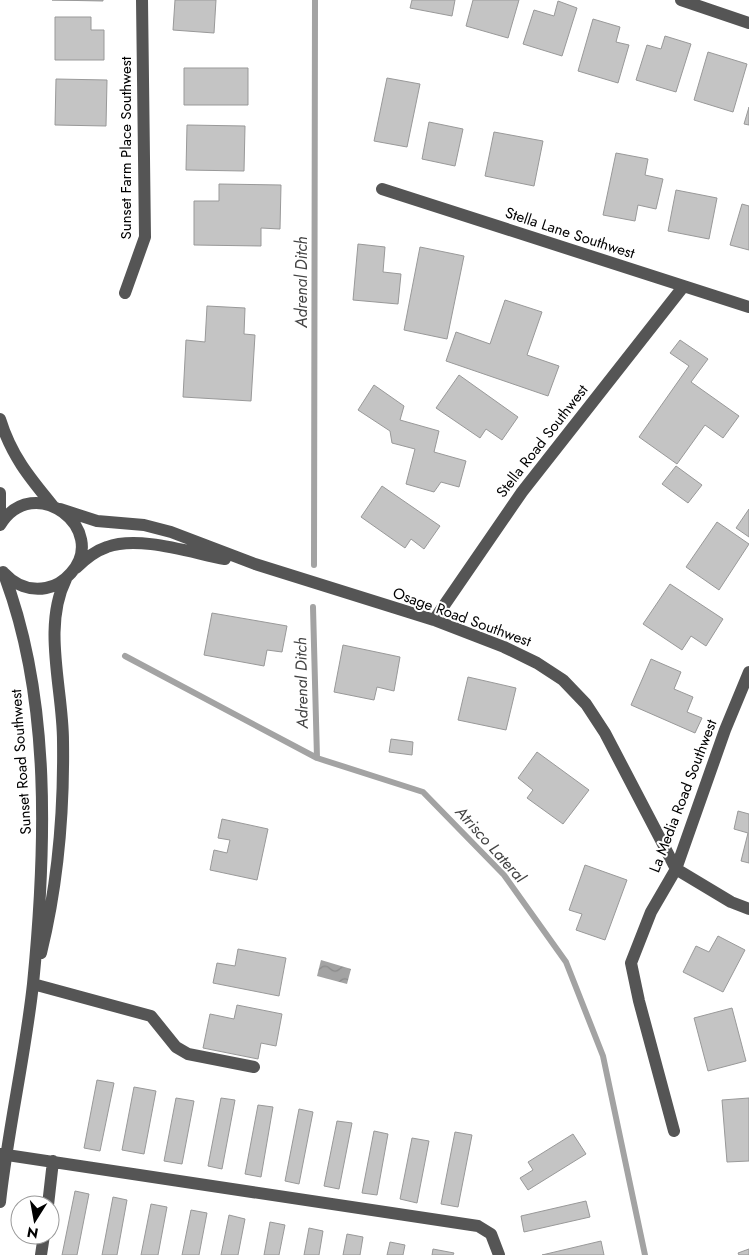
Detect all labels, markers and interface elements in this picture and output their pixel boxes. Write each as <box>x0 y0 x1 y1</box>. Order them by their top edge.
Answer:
street label: Sunset Farm Place Southwest <box>115 56 137 239</box>
street label: Stella Lane Southwest <box>502 202 638 264</box>
water label: Adrenal Ditch <box>290 236 313 329</box>
street label: Stella Road Southwest <box>491 380 593 502</box>
street label: Osage Road Southwest <box>390 582 535 652</box>
water label: Adrenal Ditch <box>289 637 314 730</box>
street label: Sunset Road Southwest <box>5 688 37 835</box>
street label: La Media Road Southwest <box>644 716 723 876</box>
water label: Atrisco Lateral <box>449 800 532 889</box>
north arrow <box>10 1195 60 1245</box>
text: N <box>25 1222 40 1244</box>

